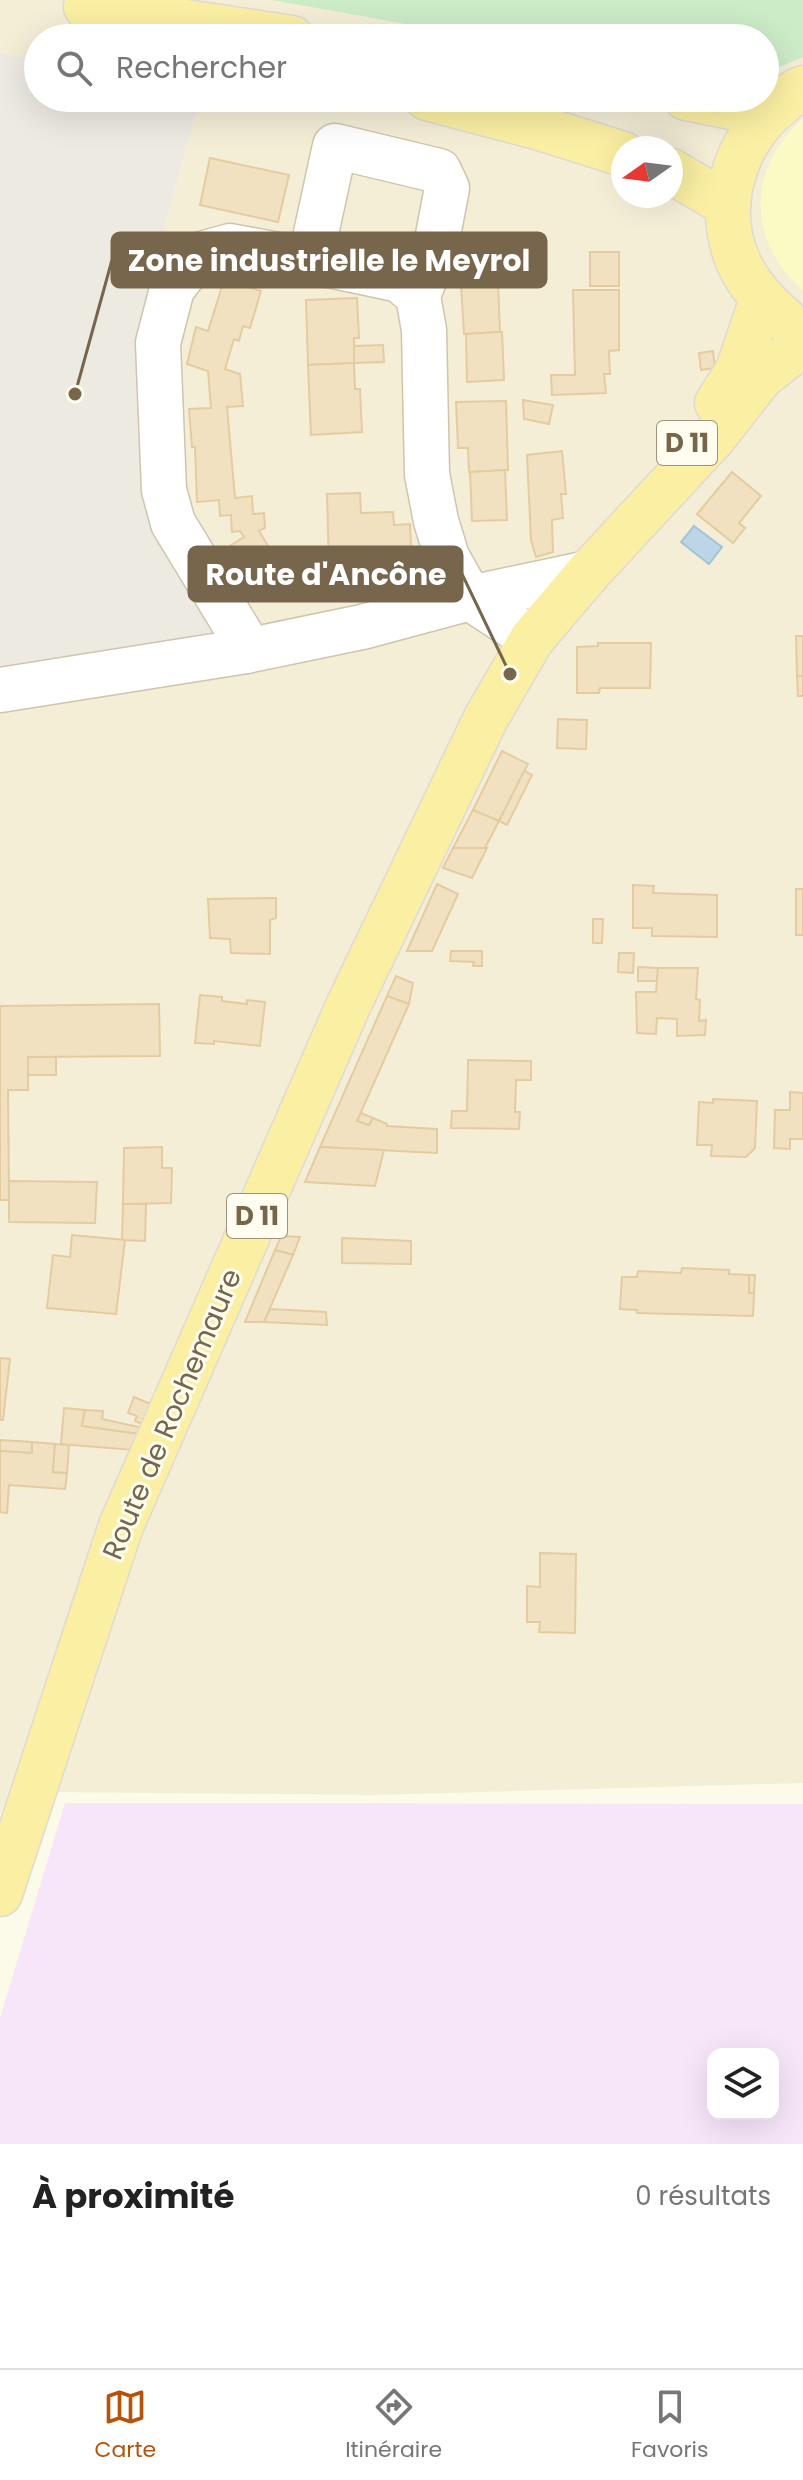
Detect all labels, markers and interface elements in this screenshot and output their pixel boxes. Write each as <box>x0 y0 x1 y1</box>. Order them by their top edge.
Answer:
search box <box>24 24 779 112</box>
icon: search <box>52 46 96 90</box>
text: Rechercher <box>116 46 287 89</box>
north arrow <box>611 136 683 208</box>
callout: Zone industrielle le Meyrol <box>112 233 546 287</box>
text: Zone industrielle le Meyrol <box>128 239 530 282</box>
road number: D 11 <box>657 421 717 465</box>
callout: Route d'Ancône <box>189 547 462 601</box>
text: Route d'Ancône <box>205 553 447 596</box>
road number: D 11 <box>227 1194 287 1238</box>
street label: Route de Rochemaure <box>93 1263 251 1565</box>
map controls <box>707 2048 779 2120</box>
button: layers <box>707 2048 779 2120</box>
text: À proximité <box>32 2172 234 2220</box>
text: 0 résultats <box>635 2178 771 2214</box>
tab: Carte <box>94 2385 156 2466</box>
tab: Itinéraire <box>345 2385 442 2466</box>
tab: Favoris <box>631 2385 709 2466</box>

